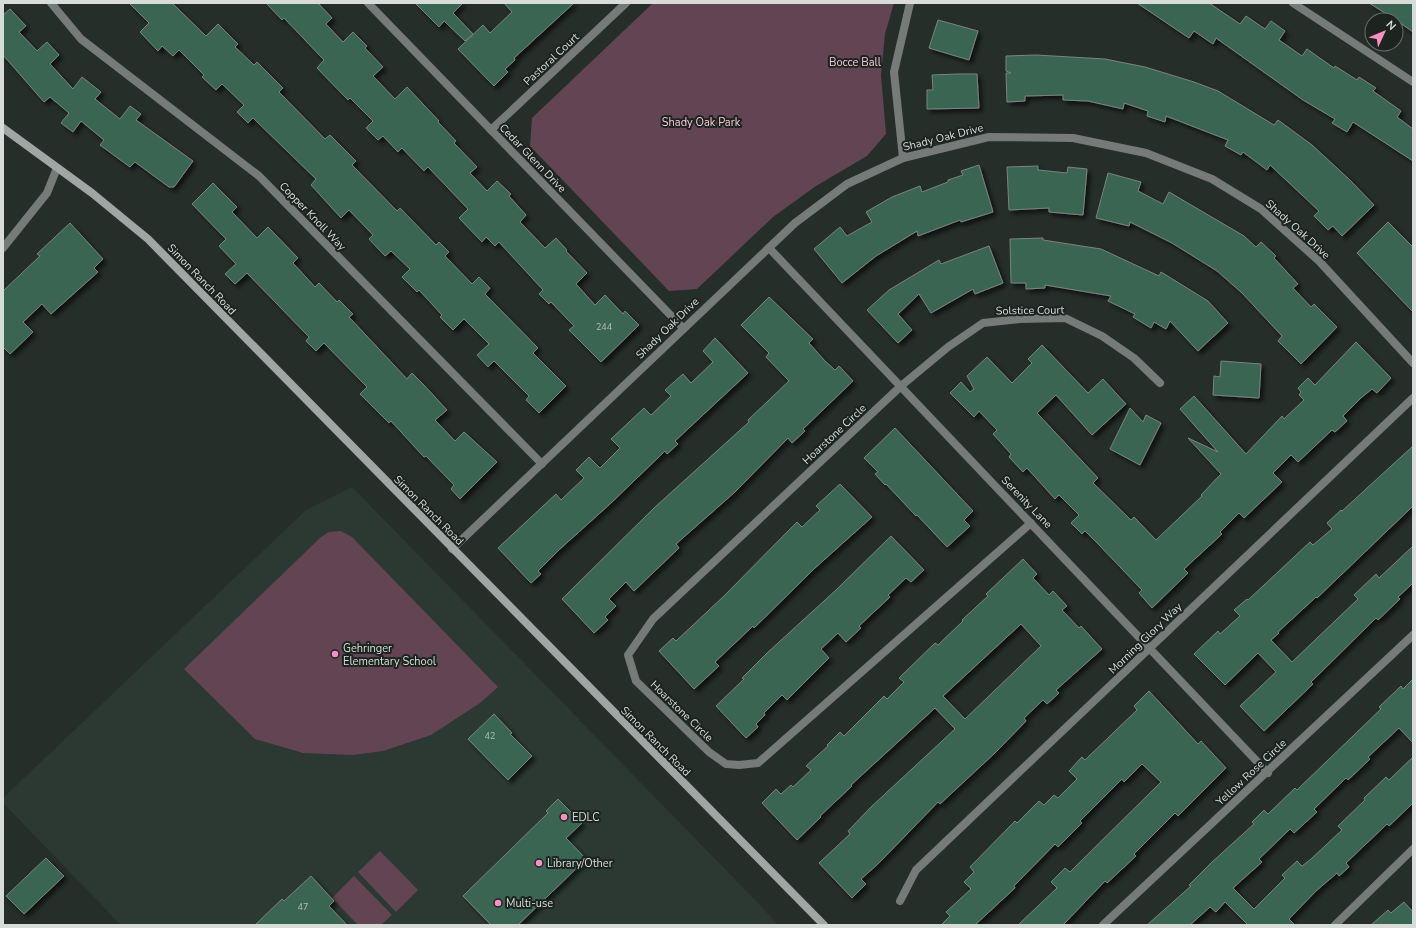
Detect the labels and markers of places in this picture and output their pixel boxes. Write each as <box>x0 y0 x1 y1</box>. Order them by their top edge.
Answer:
place label: Gehringer Elementary School <box>343 641 437 669</box>
marker: Gehringer Elementary School <box>330 649 340 659</box>
place label: EDLC <box>572 810 600 825</box>
marker: EDLC <box>559 812 569 822</box>
place label: Library/Other <box>547 856 613 871</box>
marker: Library/Other <box>534 858 544 868</box>
place label: Multi-use <box>506 896 553 911</box>
marker: Multi-use <box>493 898 503 908</box>

